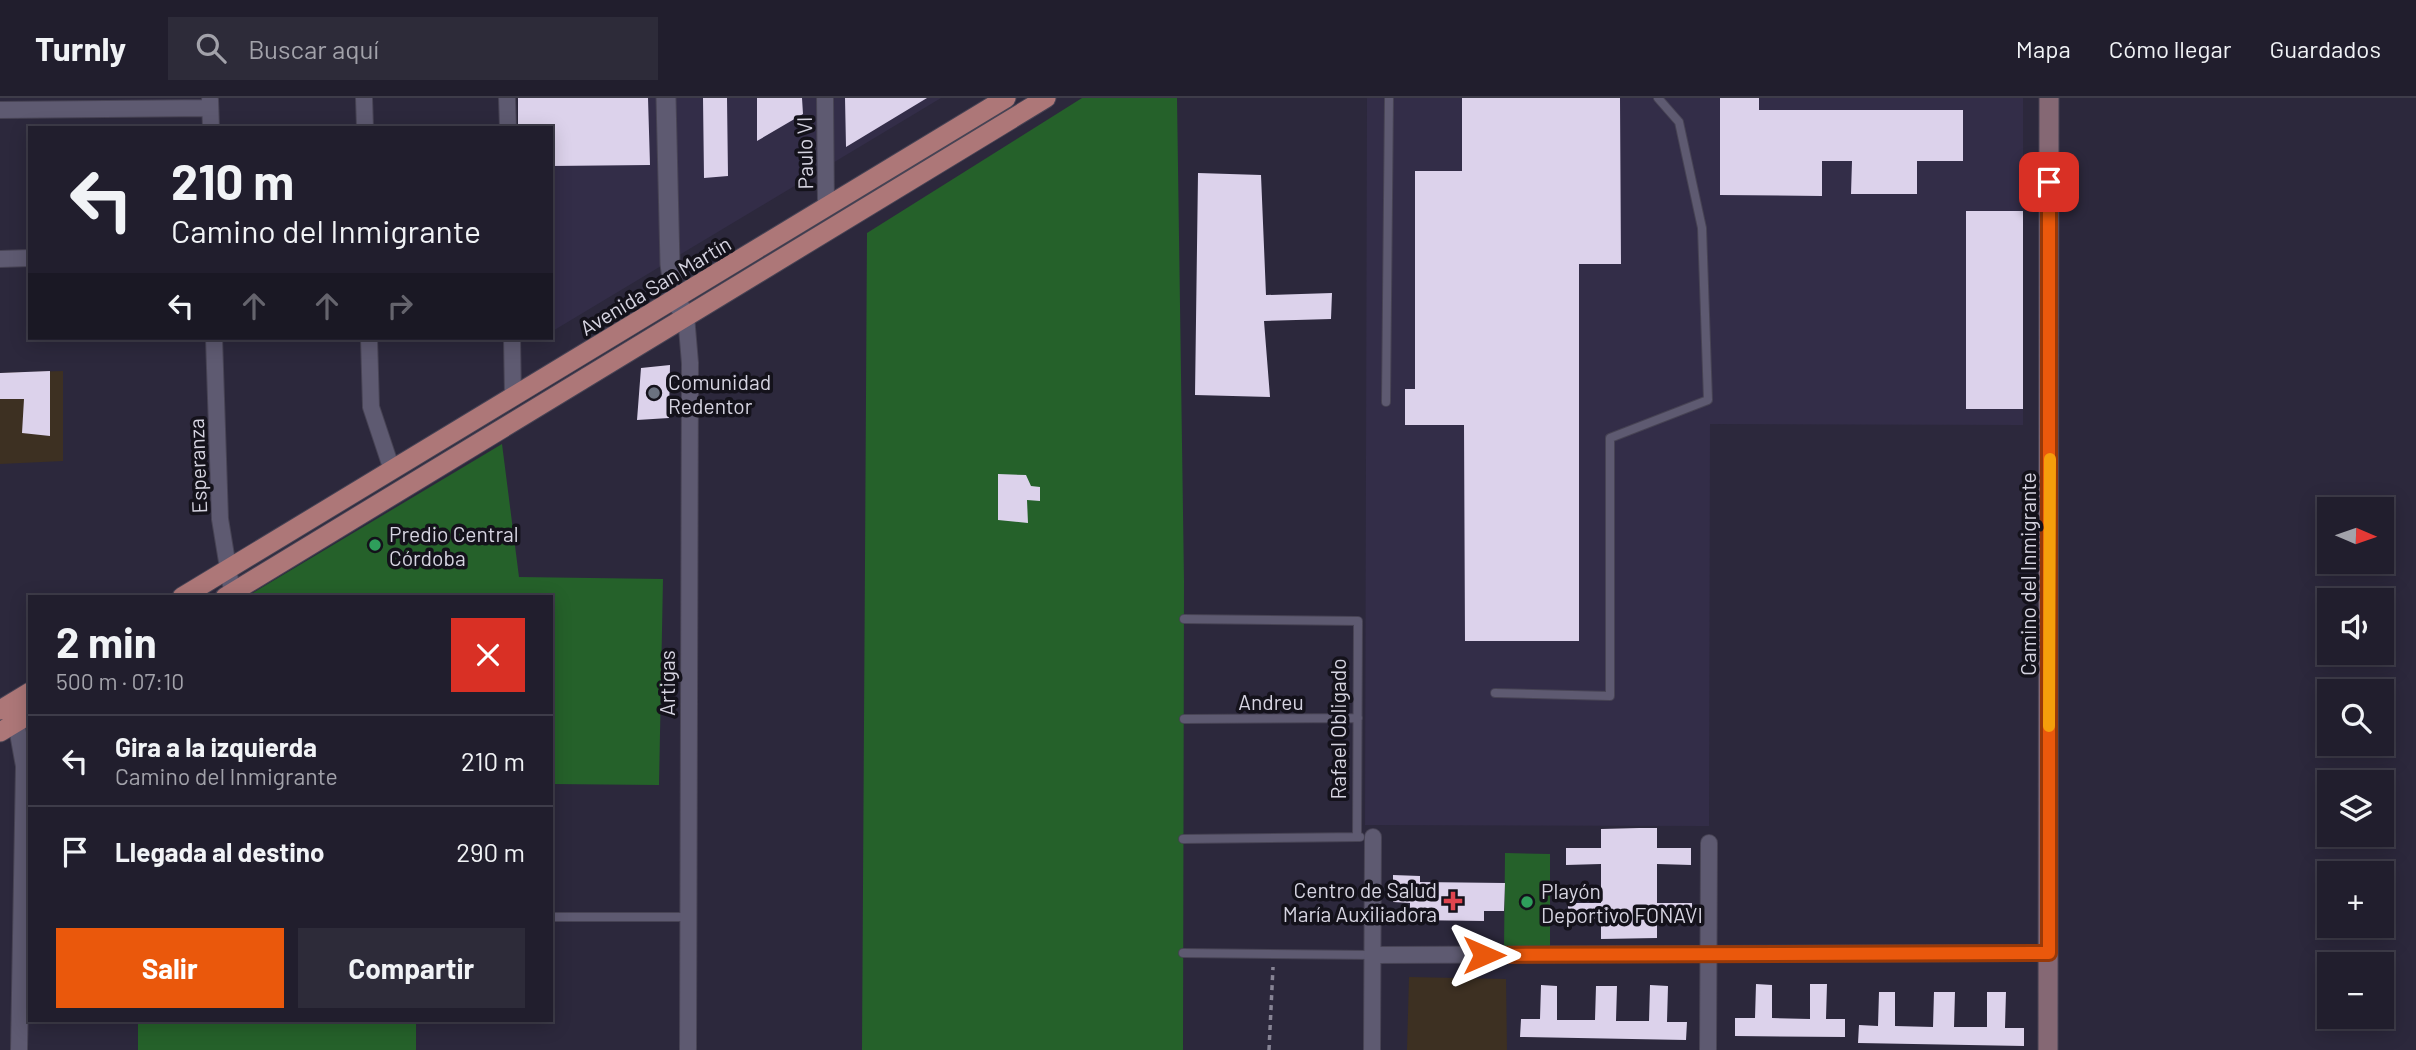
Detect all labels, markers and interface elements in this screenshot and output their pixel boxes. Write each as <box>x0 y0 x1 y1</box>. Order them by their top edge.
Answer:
search box <box>168 17 658 80</box>
text: Turnly <box>35 28 126 68</box>
icon: search <box>192 29 230 67</box>
text: Buscar aquí <box>248 33 379 64</box>
text: Mapa <box>2016 34 2071 63</box>
text: Cómo llegar <box>2109 34 2231 63</box>
text: Guardados <box>2269 34 2381 63</box>
street label: Paulo VI <box>791 116 817 190</box>
text: 210 m <box>171 151 294 210</box>
pin <box>2019 152 2079 212</box>
icon: left <box>56 154 147 245</box>
icon: arrive <box>2030 163 2068 201</box>
text: Camino del Inmigrante <box>171 211 481 249</box>
street label: Avenida San Martín <box>575 230 735 340</box>
icon: left <box>162 287 200 325</box>
icon: ahead <box>235 287 273 325</box>
icon: ahead <box>308 287 346 325</box>
icon: right <box>381 287 419 325</box>
place label: Comunidad Redentor <box>668 369 771 418</box>
marker: Comunidad Redentor <box>646 385 662 401</box>
street label: Esperanza <box>183 418 211 514</box>
street label: Camino del Inmigrante <box>2015 472 2040 676</box>
north arrow <box>2317 497 2394 574</box>
map controls <box>2317 497 2394 1029</box>
place label: Predio Central Córdoba <box>389 521 519 570</box>
marker: Predio Central Córdoba <box>367 537 383 553</box>
button: sound <box>2317 588 2394 665</box>
text: 2 min <box>56 616 157 666</box>
button: close <box>451 618 525 692</box>
street label: Artigas <box>654 650 679 716</box>
street label: Rafael Obligado <box>1325 658 1350 800</box>
text: 500 m · 07:10 <box>56 667 184 695</box>
button: search <box>2317 679 2394 756</box>
street label: Andreu <box>1238 689 1304 714</box>
text: Gira a la izquierda <box>115 731 317 762</box>
icon: left <box>56 742 94 780</box>
text: 210 m <box>461 745 525 776</box>
text: Camino del Inmigrante <box>115 762 338 790</box>
button: layers <box>2317 770 2394 847</box>
icon: arrive <box>56 833 94 871</box>
text: Llegada al destino <box>115 836 324 867</box>
text: 290 m <box>456 836 525 867</box>
button: + <box>2317 861 2394 938</box>
place label: Centro de Salud María Auxiliadora <box>1283 877 1437 926</box>
place label: Playón Deportivo FONAVI <box>1541 878 1703 927</box>
marker: Centro de Salud María Auxiliadora <box>1443 891 1463 911</box>
marker: Playón Deportivo FONAVI <box>1519 894 1535 910</box>
position arrow <box>1447 918 1521 992</box>
button: Salir <box>56 928 284 1008</box>
button: Compartir <box>298 928 525 1008</box>
button: − <box>2317 952 2394 1029</box>

